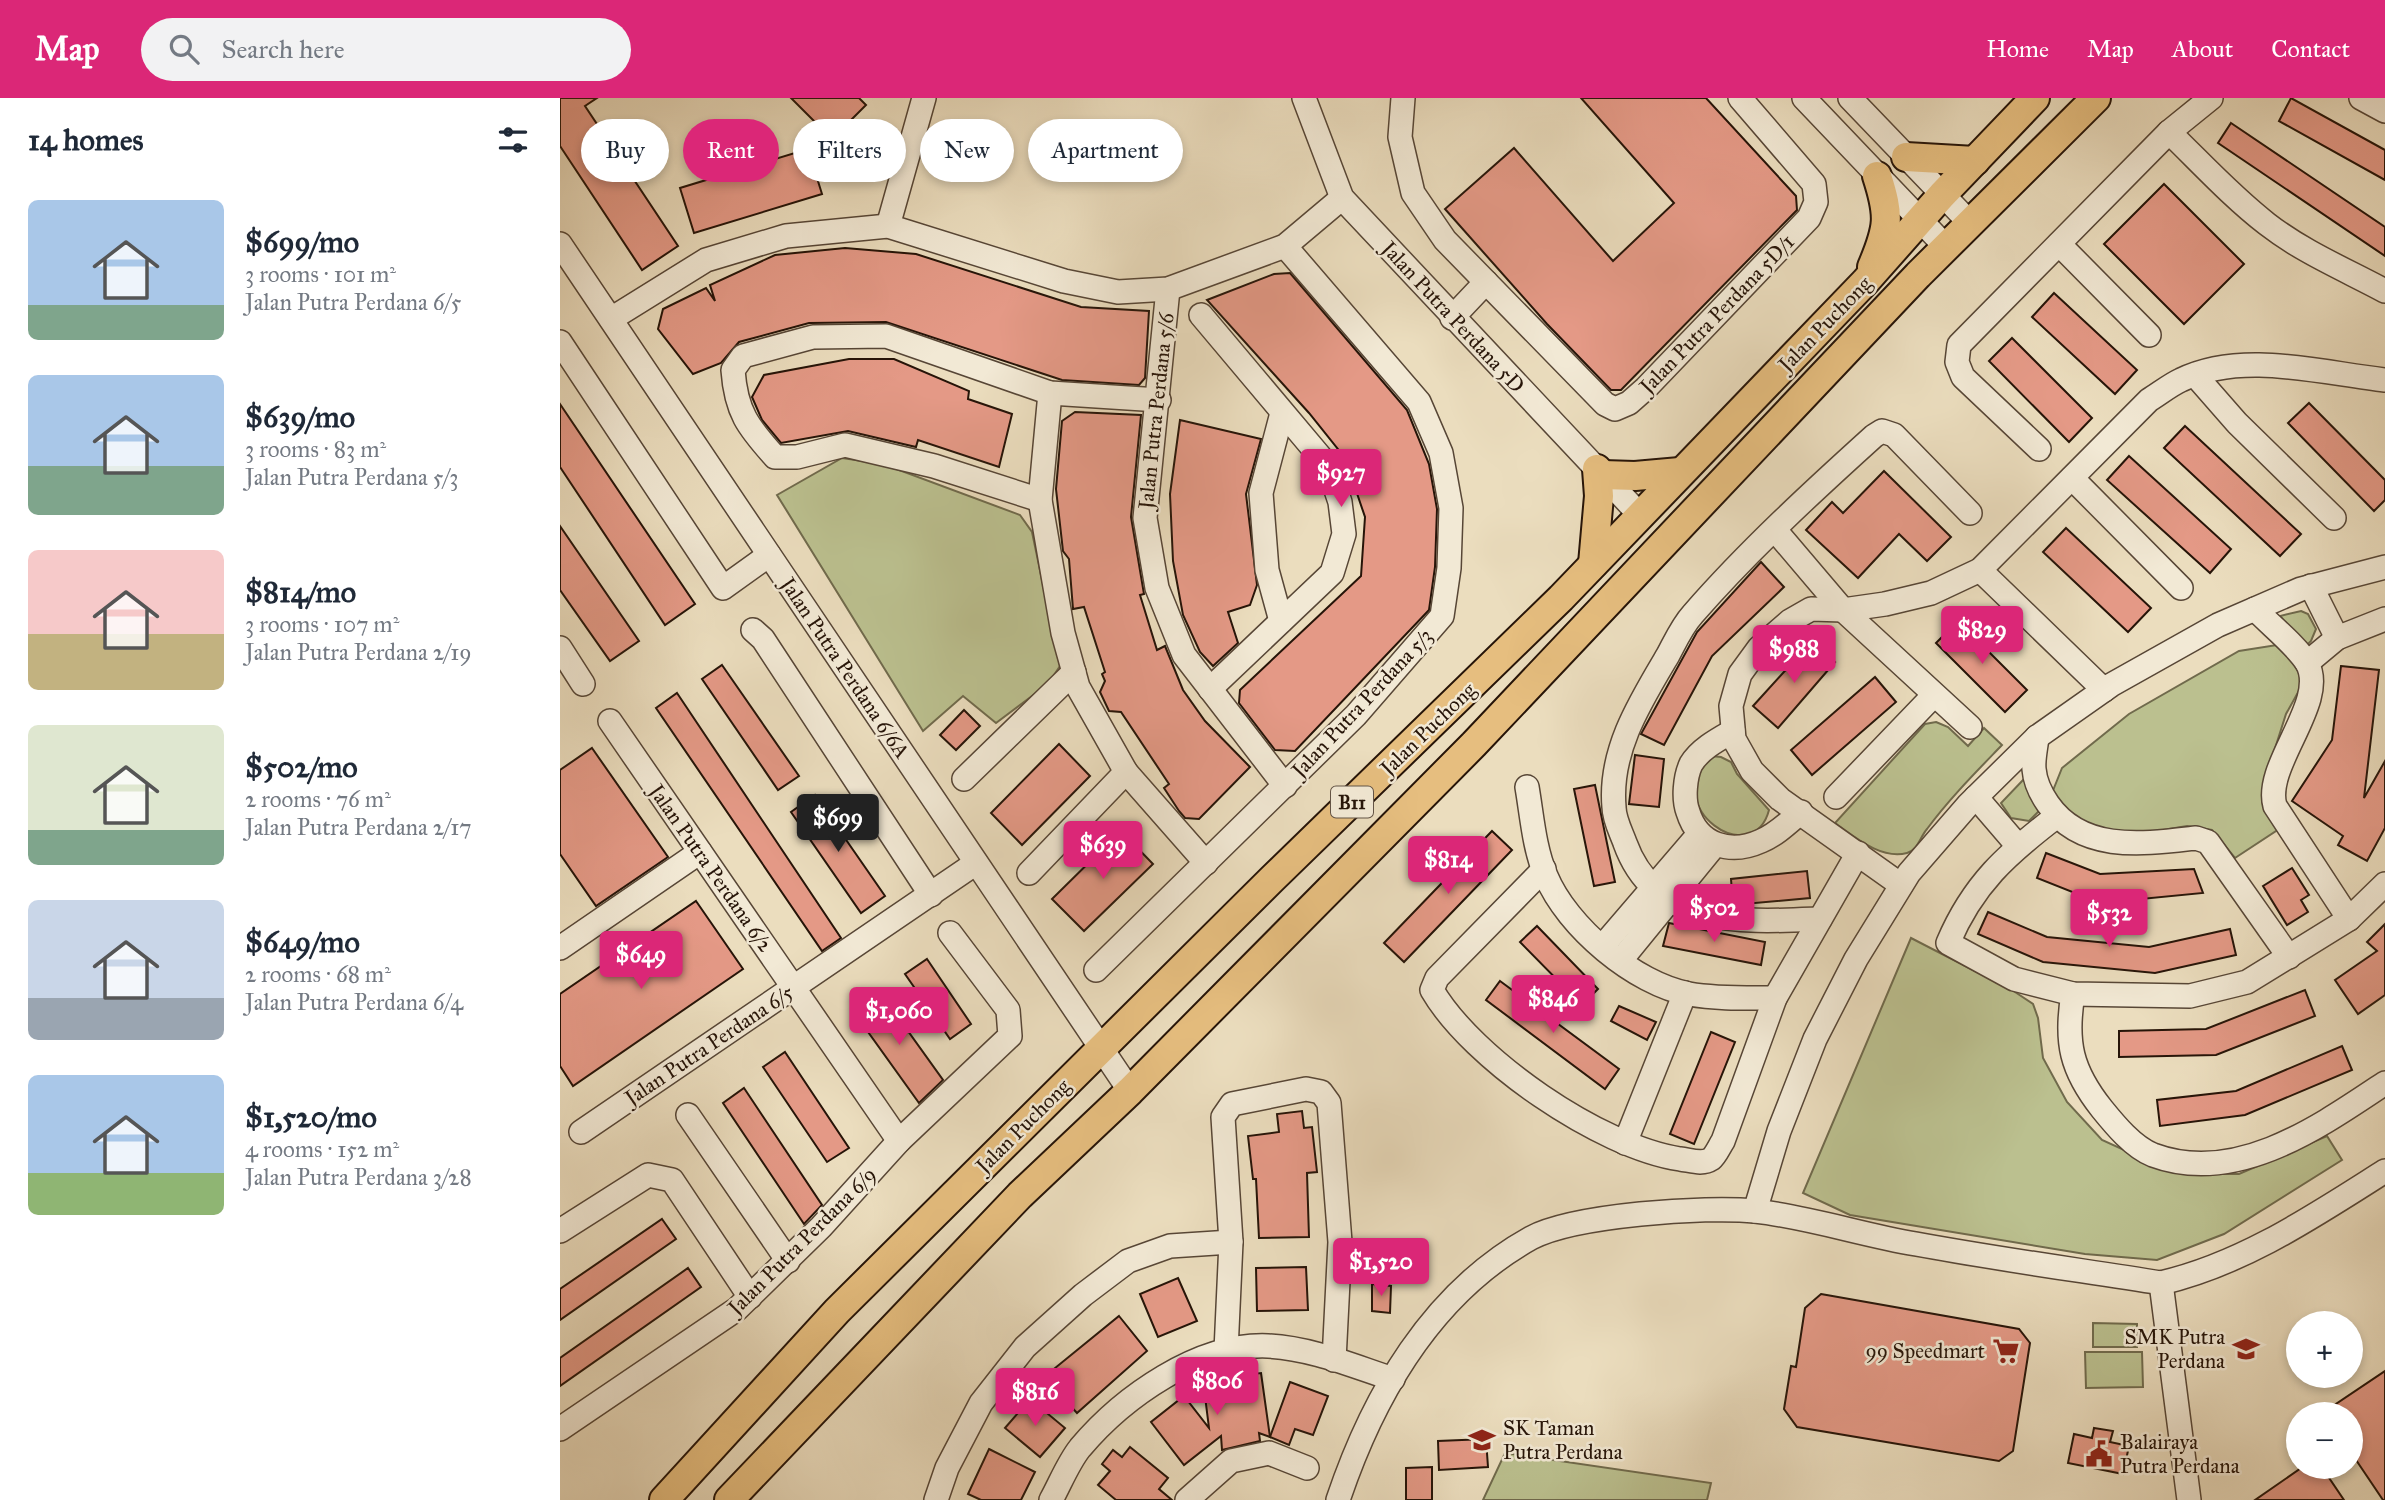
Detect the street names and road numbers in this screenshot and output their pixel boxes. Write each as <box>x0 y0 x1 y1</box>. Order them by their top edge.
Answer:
street label: Jalan Putra Perdana 5D/1 <box>1633 229 1800 401</box>
street label: Jalan Putra Perdana 5D <box>1375 234 1530 398</box>
street label: Jalan Puchong <box>1772 271 1877 379</box>
street label: Jalan Putra Perdana 5/6 <box>1133 310 1179 512</box>
street label: Jalan Putra Perdana 6/6A <box>774 571 915 763</box>
street label: Jalan Putra Perdana 5/3 <box>1285 623 1438 785</box>
street label: Jalan Puchong <box>1373 677 1481 782</box>
street label: Jalan Putra Perdana 6/2 <box>642 778 779 957</box>
road number: B11 <box>1331 786 1373 818</box>
street label: Jalan Putra Perdana 6/5 <box>618 979 798 1112</box>
street label: Jalan Puchong <box>969 1073 1076 1180</box>
street label: Jalan Putra Perdana 6/9 <box>721 1161 882 1322</box>

